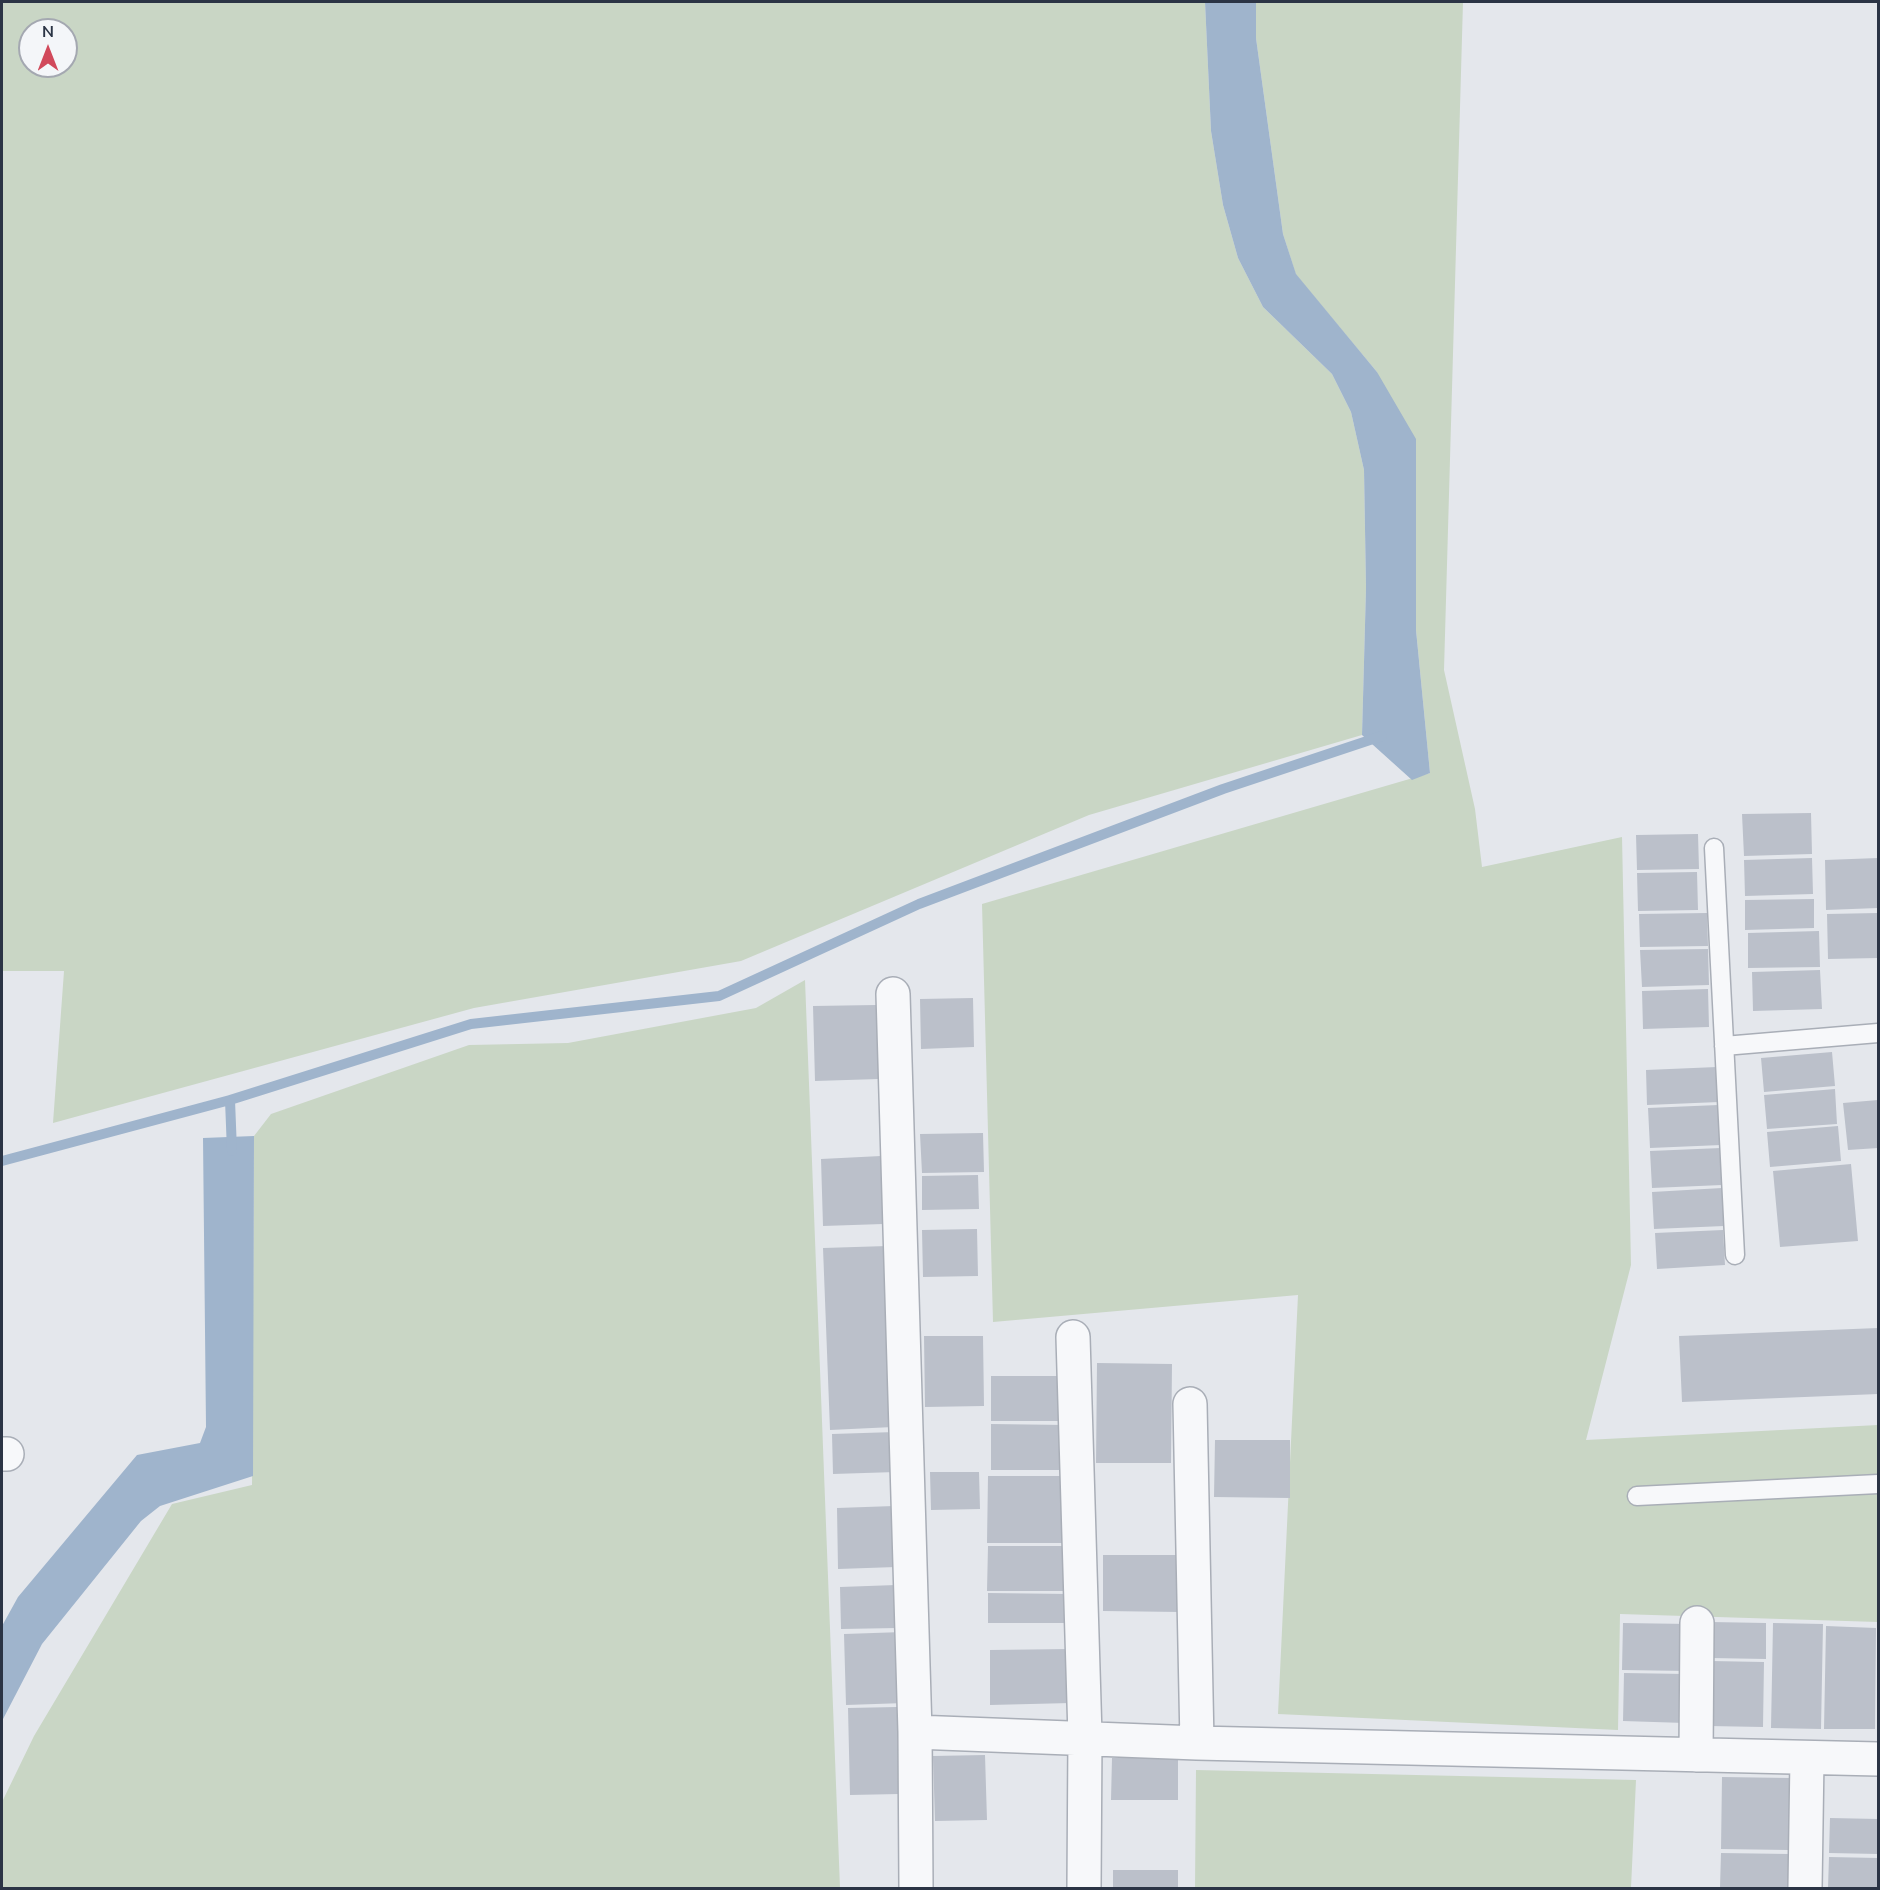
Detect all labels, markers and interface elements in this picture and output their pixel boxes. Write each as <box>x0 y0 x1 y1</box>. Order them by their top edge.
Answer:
north arrow <box>18 18 78 78</box>
text: N <box>42 21 54 43</box>

